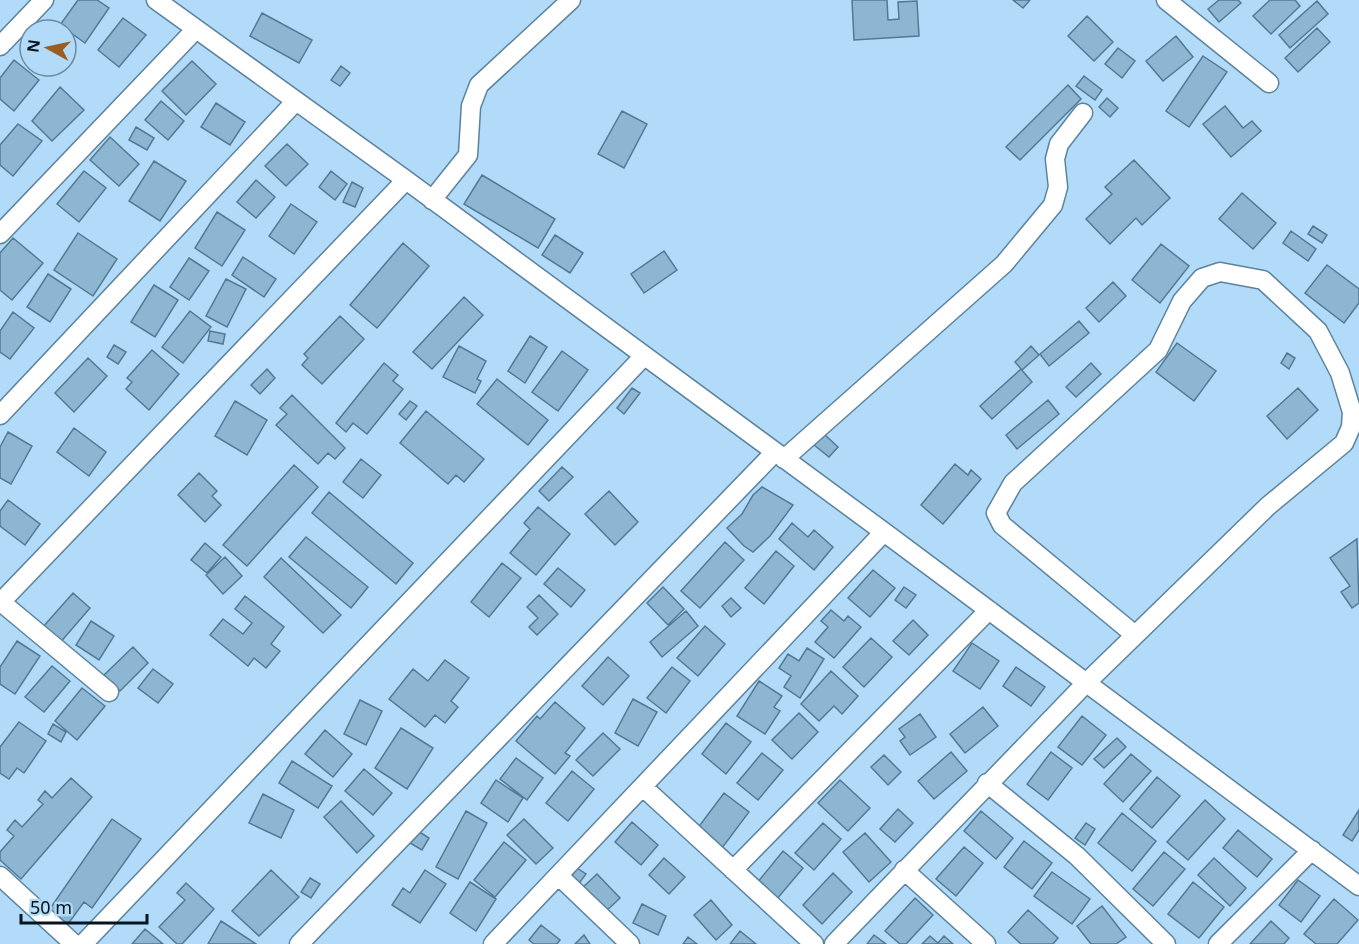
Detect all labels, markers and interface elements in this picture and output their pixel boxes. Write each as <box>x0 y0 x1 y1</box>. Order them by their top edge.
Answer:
north arrow <box>18 18 78 78</box>
text: N <box>21 38 45 54</box>
scale bar <box>21 887 147 925</box>
text: 50 m <box>30 895 72 919</box>

